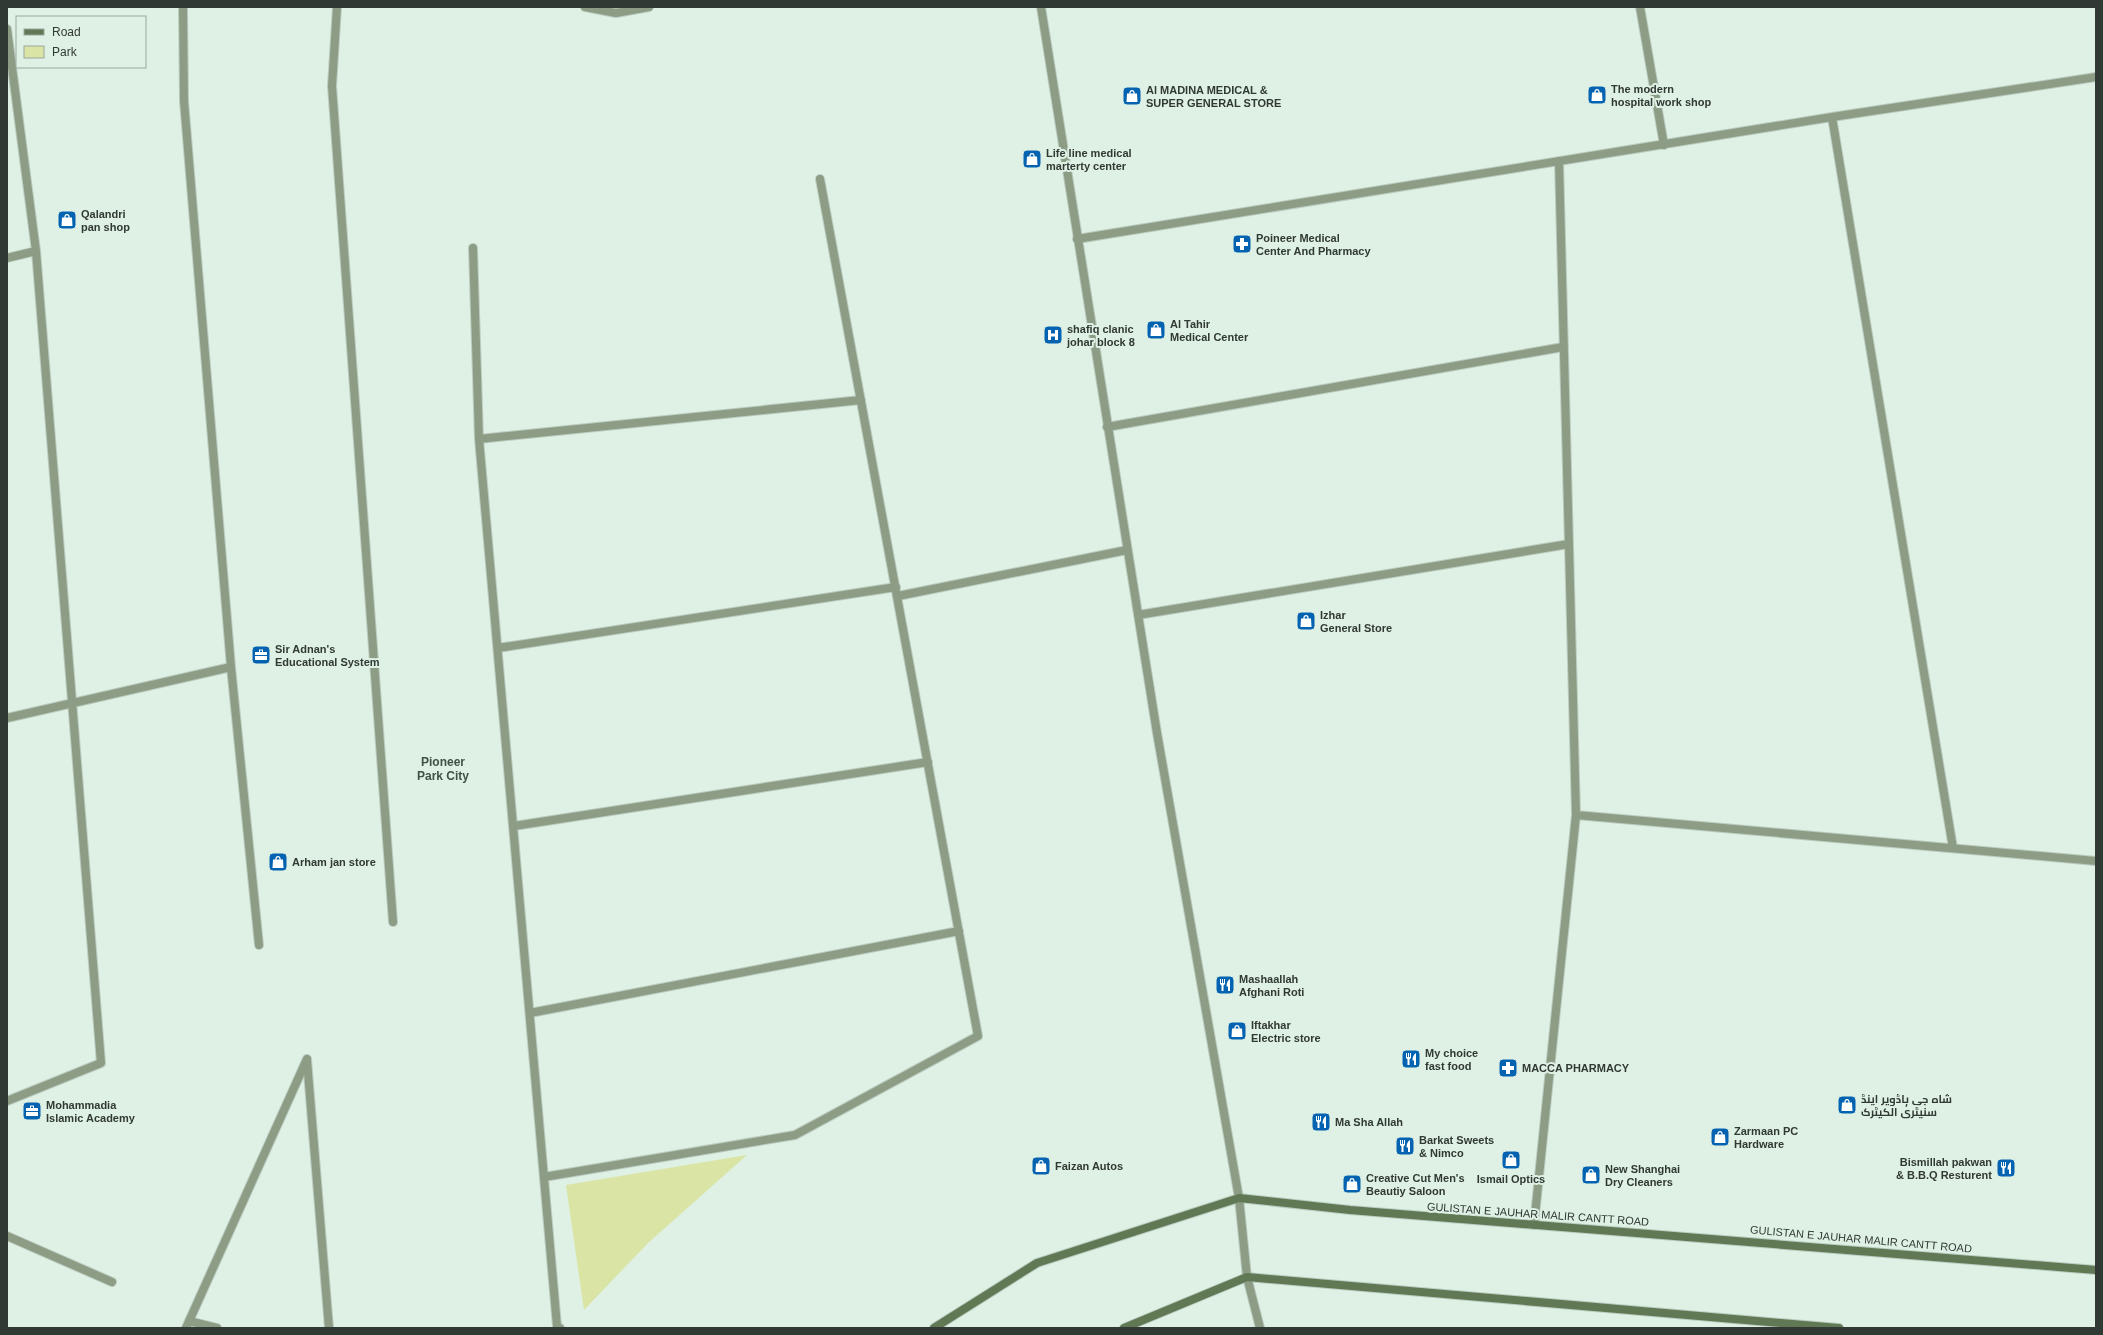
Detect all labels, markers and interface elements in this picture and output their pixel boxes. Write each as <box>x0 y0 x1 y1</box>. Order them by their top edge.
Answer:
legend <box>16 16 146 68</box>
text: Road <box>52 25 81 39</box>
text: Park <box>52 45 78 59</box>
place label: The modern hospital work shop <box>1611 83 1712 108</box>
place label: Al MADINA MEDICAL & SUPER GENERAL STORE <box>1146 84 1281 109</box>
shop icon: The modern hospital work shop <box>1586 84 1608 106</box>
shop icon: Al MADINA MEDICAL & SUPER GENERAL STORE <box>1121 85 1143 107</box>
place label: Life line medical marterty center <box>1046 147 1132 172</box>
shop icon: Life line medical marterty center <box>1021 148 1043 170</box>
place label: Qalandri pan shop <box>81 208 130 233</box>
shop icon: Qalandri pan shop <box>56 209 78 231</box>
place label: Poineer Medical Center And Pharmacy <box>1256 232 1371 257</box>
pharmacy icon: Poineer Medical Center And Pharmacy <box>1231 233 1253 255</box>
place label: Al Tahir Medical Center <box>1170 318 1249 343</box>
shop icon: Al Tahir Medical Center <box>1145 319 1167 341</box>
place label: shafiq clanic johar block 8 <box>1066 323 1135 348</box>
hospital icon: shafiq clanic johar block 8 <box>1042 324 1064 346</box>
place label: Izhar General Store <box>1320 609 1392 634</box>
shop icon: Izhar General Store <box>1295 610 1317 632</box>
place label: Sir Adnan's Educational System <box>275 643 380 668</box>
office icon: Sir Adnan's Educational System <box>250 644 272 666</box>
district label: Pioneer Park City <box>417 755 469 783</box>
shop icon: Arham jan store <box>267 851 289 873</box>
place label: Arham jan store <box>292 856 376 868</box>
place label: Mashaallah Afghani Roti <box>1239 973 1304 998</box>
restaurant icon: Mashaallah Afghani Roti <box>1214 974 1236 996</box>
place label: Iftakhar Electric store <box>1251 1019 1321 1044</box>
shop icon: Iftakhar Electric store <box>1226 1020 1248 1042</box>
place label: My choice fast food <box>1425 1047 1478 1072</box>
restaurant icon: My choice fast food <box>1400 1048 1422 1070</box>
pharmacy icon: MACCA PHARMACY <box>1497 1057 1519 1079</box>
place label: MACCA PHARMACY <box>1522 1062 1630 1074</box>
place label: شاہ جی ہاڈویر اینڈ سنیٹری الکیٹرک <box>1861 1093 1952 1119</box>
shop icon: شاہ جی ہاڈویر اینڈ سنیٹری الکیٹرک <box>1836 1094 1858 1116</box>
place label: Mohammadia Islamic Academy <box>46 1099 136 1124</box>
office icon: Mohammadia Islamic Academy <box>21 1100 43 1122</box>
restaurant icon: Ma Sha Allah <box>1310 1111 1332 1133</box>
place label: Ma Sha Allah <box>1335 1116 1403 1128</box>
place label: Zarmaan PC Hardware <box>1734 1125 1798 1150</box>
shop icon: Zarmaan PC Hardware <box>1709 1126 1731 1148</box>
place label: Barkat Sweets & Nimco <box>1419 1134 1494 1159</box>
restaurant icon: Barkat Sweets & Nimco <box>1394 1135 1416 1157</box>
shop icon: Ismail Optics <box>1500 1149 1522 1171</box>
shop icon: Faizan Autos <box>1030 1155 1052 1177</box>
place label: Bismillah pakwan & B.B.Q Resturent <box>1896 1156 1992 1181</box>
restaurant icon: Bismillah pakwan & B.B.Q Resturent <box>1995 1157 2017 1179</box>
place label: Faizan Autos <box>1055 1160 1123 1172</box>
place label: New Shanghai Dry Cleaners <box>1605 1163 1680 1188</box>
shop icon: New Shanghai Dry Cleaners <box>1580 1164 1602 1186</box>
place label: Creative Cut Men's Beautiy Saloon <box>1366 1172 1465 1197</box>
shop icon: Creative Cut Men's Beautiy Saloon <box>1341 1173 1363 1195</box>
place label: Ismail Optics <box>1477 1173 1545 1185</box>
street label: GULISTAN E JAUHAR MALIR CANTT ROAD <box>1427 1200 1650 1228</box>
street label: GULISTAN E JAUHAR MALIR CANTT ROAD <box>1750 1223 1972 1255</box>

